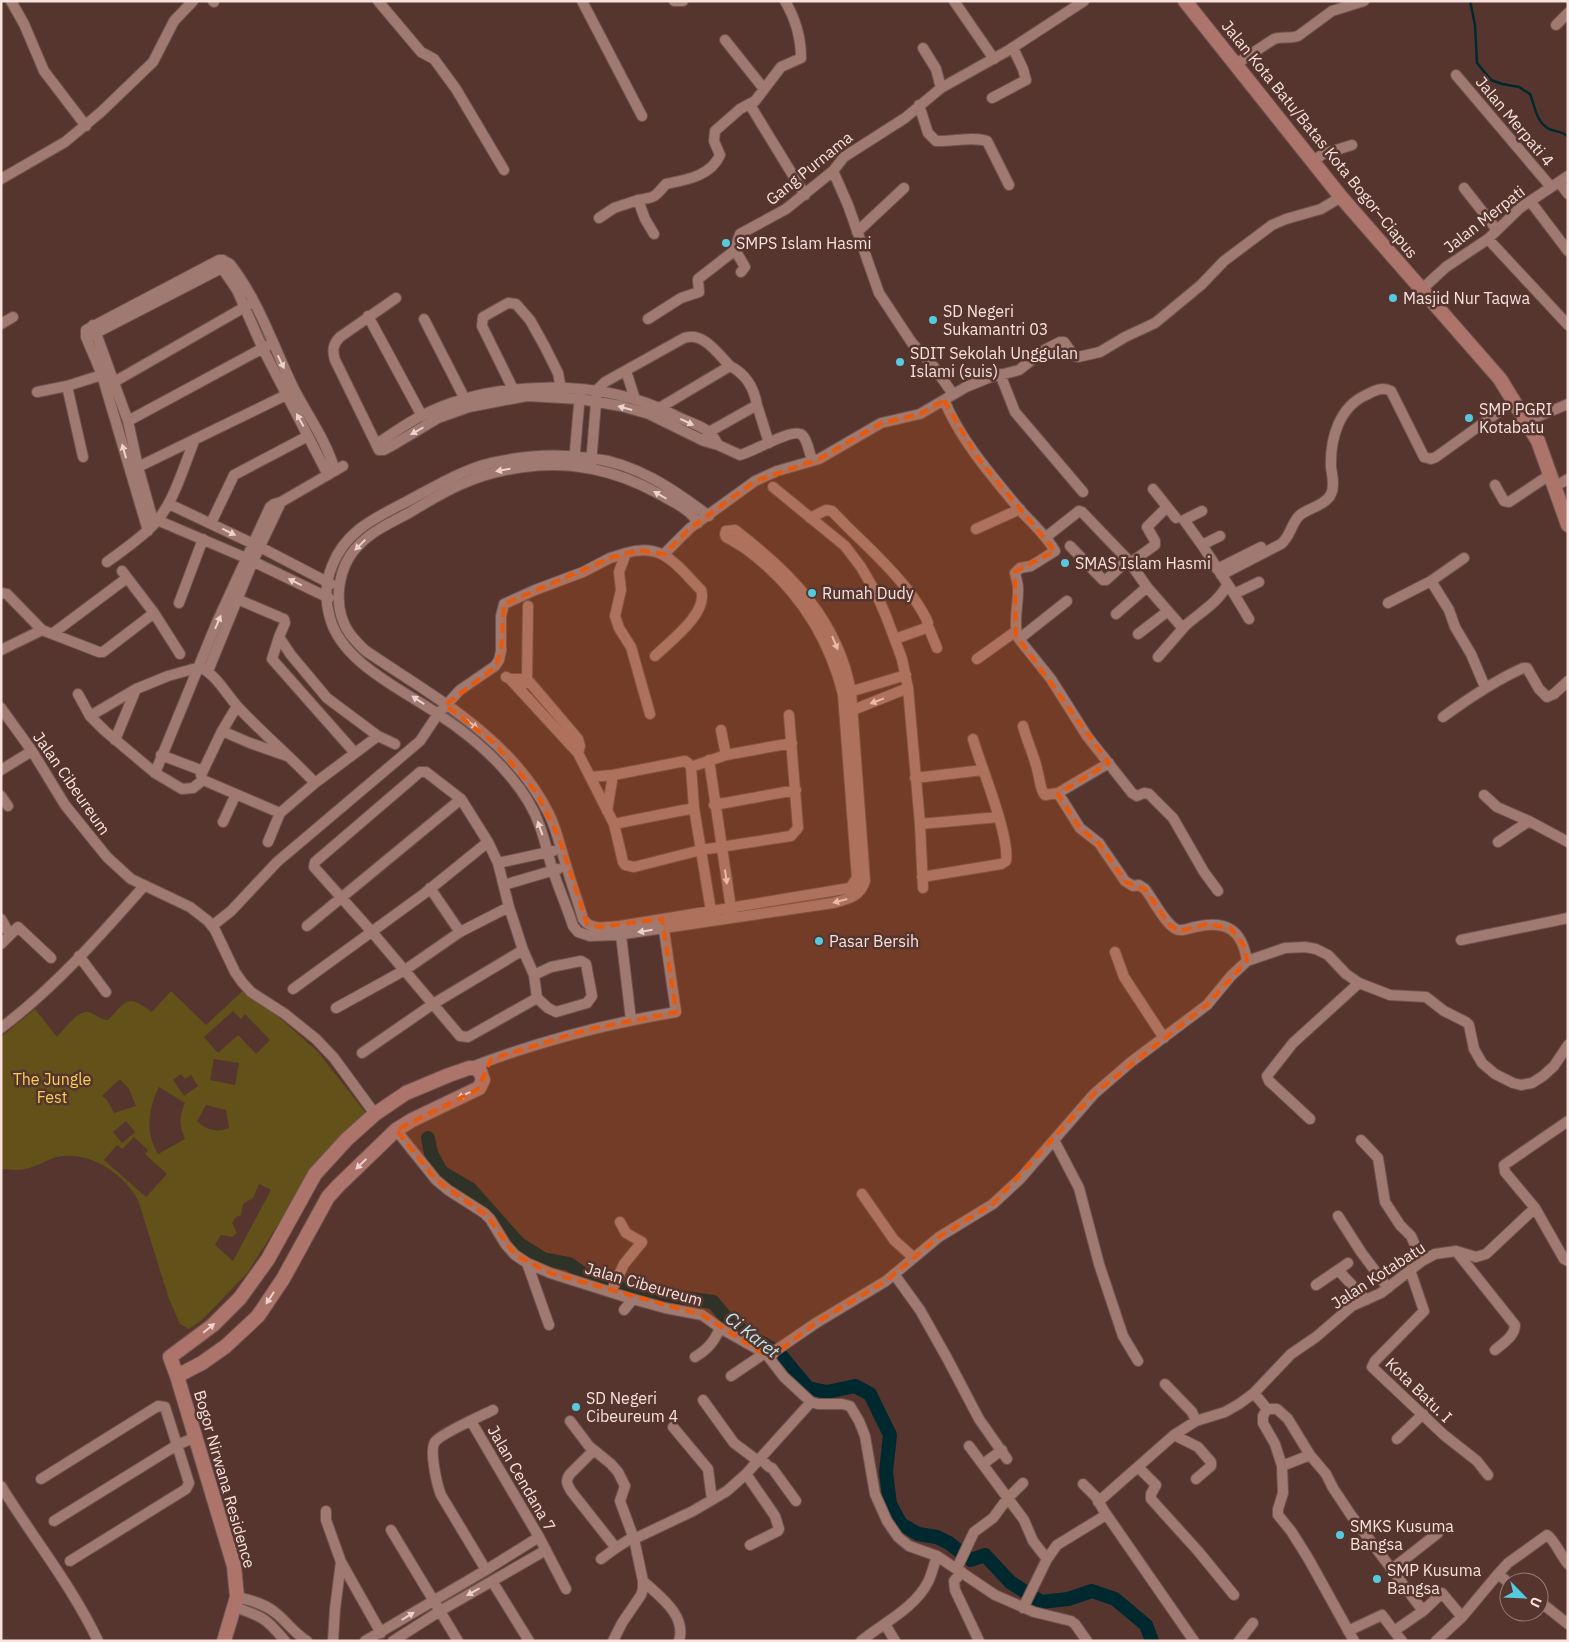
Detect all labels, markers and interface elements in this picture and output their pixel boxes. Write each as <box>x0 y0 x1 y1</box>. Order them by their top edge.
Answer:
street label: Jalan Kota Batu/Batas Kota Bogor–Ciapus <box>1218 16 1422 262</box>
street label: Jalan Merpati 4 <box>1472 72 1558 170</box>
street label: Gang Purnama <box>762 127 857 209</box>
street label: Jalan Merpati <box>1439 181 1529 257</box>
place label: SMPS Islam Hasmi <box>736 233 872 253</box>
marker: SMPS Islam Hasmi <box>720 237 732 249</box>
place label: Masjid Nur Taqwa <box>1403 288 1530 308</box>
marker: Masjid Nur Taqwa <box>1387 292 1399 304</box>
place label: SD Negeri Sukamantri 03 <box>943 301 1048 339</box>
marker: SD Negeri Sukamantri 03 <box>927 314 939 326</box>
place label: SDIT Sekolah Unggulan Islami (suis) <box>910 343 1078 381</box>
one-way arrow <box>277 354 285 369</box>
marker: SDIT Sekolah Unggulan Islami (suis) <box>894 356 906 368</box>
place label: SMP PGRI Kotabatu <box>1479 399 1552 437</box>
one-way arrow <box>617 403 632 411</box>
marker: SMP PGRI Kotabatu <box>1463 412 1475 424</box>
one-way arrow <box>295 413 304 426</box>
one-way arrow <box>680 418 694 426</box>
one-way arrow <box>410 426 423 435</box>
one-way arrow <box>120 443 128 458</box>
one-way arrow <box>495 467 511 475</box>
one-way arrow <box>653 490 666 499</box>
one-way arrow <box>221 528 236 536</box>
one-way arrow <box>354 538 366 550</box>
place label: SMAS Islam Hasmi <box>1075 553 1211 573</box>
marker: SMAS Islam Hasmi <box>1059 557 1071 569</box>
one-way arrow <box>288 577 302 585</box>
place label: Rumah Dudy <box>822 583 914 603</box>
marker: Rumah Dudy <box>806 587 818 599</box>
one-way arrow <box>214 615 222 629</box>
one-way arrow <box>832 636 840 650</box>
one-way arrow <box>411 696 424 705</box>
one-way arrow <box>869 698 884 705</box>
one-way arrow <box>465 719 478 730</box>
street label: Jalan Cibeureum <box>29 728 115 838</box>
one-way arrow <box>536 820 543 835</box>
one-way arrow <box>722 870 730 886</box>
one-way arrow <box>833 897 848 905</box>
one-way arrow <box>637 927 653 935</box>
place label: Pasar Bersih <box>829 931 919 951</box>
marker: Pasar Bersih <box>813 935 825 947</box>
park label: The Jungle Fest <box>13 1069 92 1107</box>
one-way arrow <box>456 1091 471 1100</box>
one-way arrow <box>355 1158 367 1170</box>
street label: Jalan Kotabatu <box>1327 1237 1429 1313</box>
street label: Jalan Cibeureum <box>583 1258 705 1310</box>
one-way arrow <box>266 1291 275 1304</box>
water label: Ci Karet <box>721 1306 785 1364</box>
one-way arrow <box>202 1323 215 1334</box>
street label: Kota Batu. I <box>1382 1353 1456 1427</box>
street label: Bogor Nirwana Residence <box>190 1388 260 1570</box>
place label: SD Negeri Cibeureum 4 <box>586 1388 678 1426</box>
marker: SD Negeri Cibeureum 4 <box>570 1401 582 1413</box>
street label: Jalan Cendana 7 <box>484 1421 560 1535</box>
place label: SMKS Kusuma Bangsa <box>1350 1516 1454 1554</box>
marker: SMKS Kusuma Bangsa <box>1334 1529 1346 1541</box>
place label: SMP Kusuma Bangsa <box>1387 1560 1482 1598</box>
north arrow <box>1499 1572 1549 1622</box>
marker: SMP Kusuma Bangsa <box>1371 1573 1383 1585</box>
one-way arrow <box>467 1588 480 1597</box>
text: U <box>1526 1594 1546 1610</box>
one-way arrow <box>401 1612 414 1621</box>

